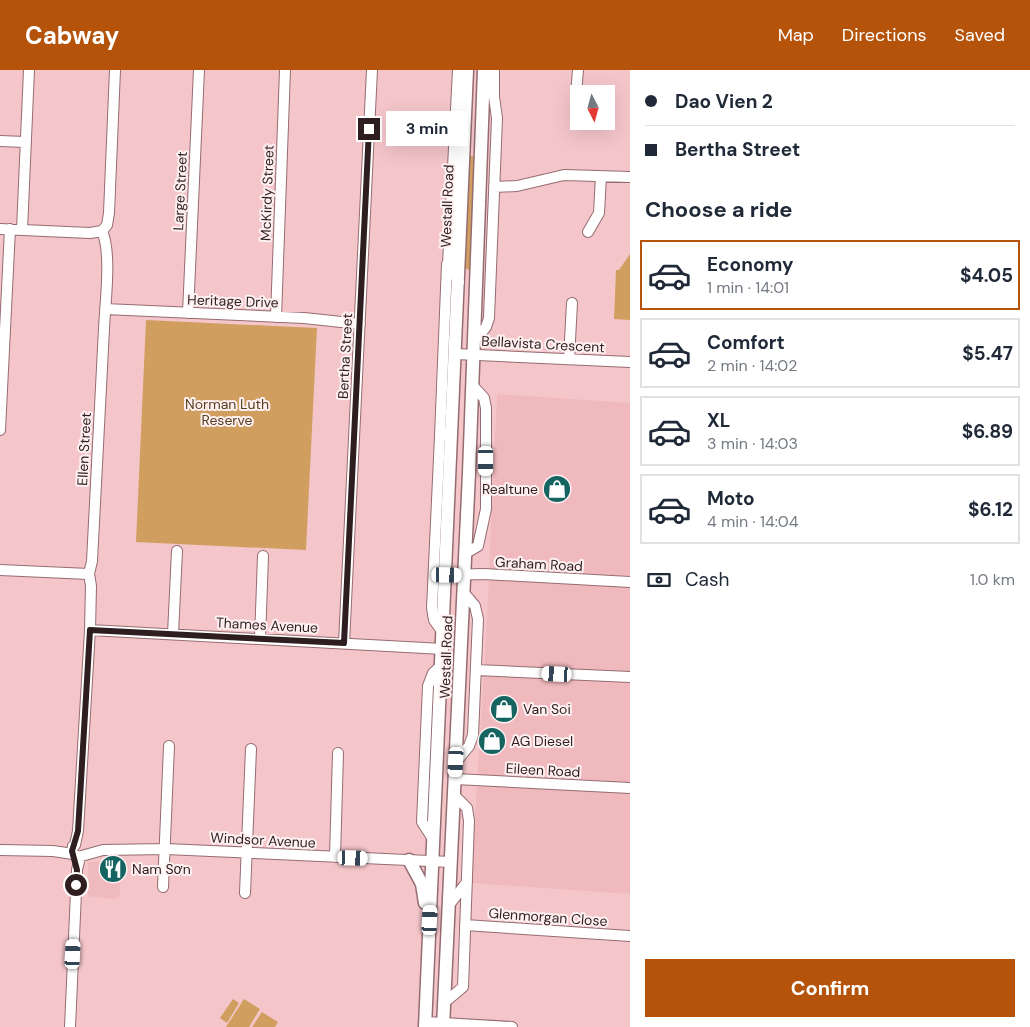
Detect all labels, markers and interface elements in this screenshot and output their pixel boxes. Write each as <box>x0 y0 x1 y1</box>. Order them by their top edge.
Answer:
text: Cabway <box>25 20 119 51</box>
text: Map <box>778 23 814 47</box>
text: Directions <box>842 23 927 47</box>
text: Saved <box>955 23 1005 47</box>
north arrow <box>570 85 615 130</box>
map controls <box>570 85 615 130</box>
text: Dao Vien 2 <box>675 89 773 114</box>
callout: 3 min <box>386 112 469 146</box>
route end <box>358 118 380 140</box>
text: 3 min <box>406 118 448 139</box>
text: Bertha Street <box>675 137 800 162</box>
street label: McKirdy Street <box>256 145 278 241</box>
street label: Large Street <box>169 151 191 231</box>
street label: Westall Road <box>437 164 457 248</box>
text: Choose a ride <box>645 195 793 224</box>
text: Economy <box>707 252 794 277</box>
icon: car <box>647 253 692 298</box>
text: $4.05 <box>960 263 1013 288</box>
text: 1 min · 14:01 <box>707 277 789 298</box>
street label: Heritage Drive <box>187 290 279 312</box>
street label: Bertha Street <box>334 313 356 399</box>
text: Comfort <box>707 330 785 355</box>
icon: car <box>647 331 692 376</box>
street label: Bellavista Crescent <box>481 332 605 356</box>
text: $5.47 <box>962 341 1013 366</box>
text: 2 min · 14:02 <box>707 355 797 376</box>
park label: Norman Luth Reserve <box>185 395 269 429</box>
text: XL <box>707 408 730 433</box>
icon: car <box>647 409 692 454</box>
street label: Ellen Street <box>73 412 95 486</box>
text: $6.89 <box>962 419 1013 444</box>
text: 3 min · 14:03 <box>707 433 798 454</box>
car <box>478 446 493 476</box>
shop icon: Realtune <box>542 474 572 504</box>
place label: Realtune <box>482 480 538 498</box>
text: Moto <box>707 486 755 511</box>
icon: car <box>647 487 692 532</box>
text: $6.12 <box>968 497 1013 522</box>
text: 4 min · 14:04 <box>707 511 799 532</box>
street label: Graham Road <box>495 553 583 575</box>
icon: cash <box>645 566 673 594</box>
car <box>431 567 462 583</box>
text: Cash <box>685 567 729 592</box>
text: 1.0 km <box>970 569 1015 590</box>
street label: Thames Avenue <box>215 613 319 637</box>
street label: Westall Road <box>436 615 456 699</box>
car <box>541 666 572 682</box>
shop icon: Van Soi <box>489 694 519 724</box>
place label: Van Soi <box>523 700 571 718</box>
shop icon: AG Diesel <box>477 726 507 756</box>
place label: AG Diesel <box>511 732 573 750</box>
car <box>447 747 464 777</box>
street label: Eileen Road <box>505 759 581 781</box>
street label: Windsor Avenue <box>210 828 316 852</box>
car <box>337 850 368 866</box>
restaurant icon: Nam Sơn <box>98 854 128 884</box>
place label: Nam Sơn <box>132 860 191 878</box>
route start <box>65 874 87 896</box>
street label: Glenmorgan Close <box>488 904 608 930</box>
car <box>421 905 438 935</box>
car <box>64 939 81 969</box>
button: Confirm <box>645 959 1015 1017</box>

